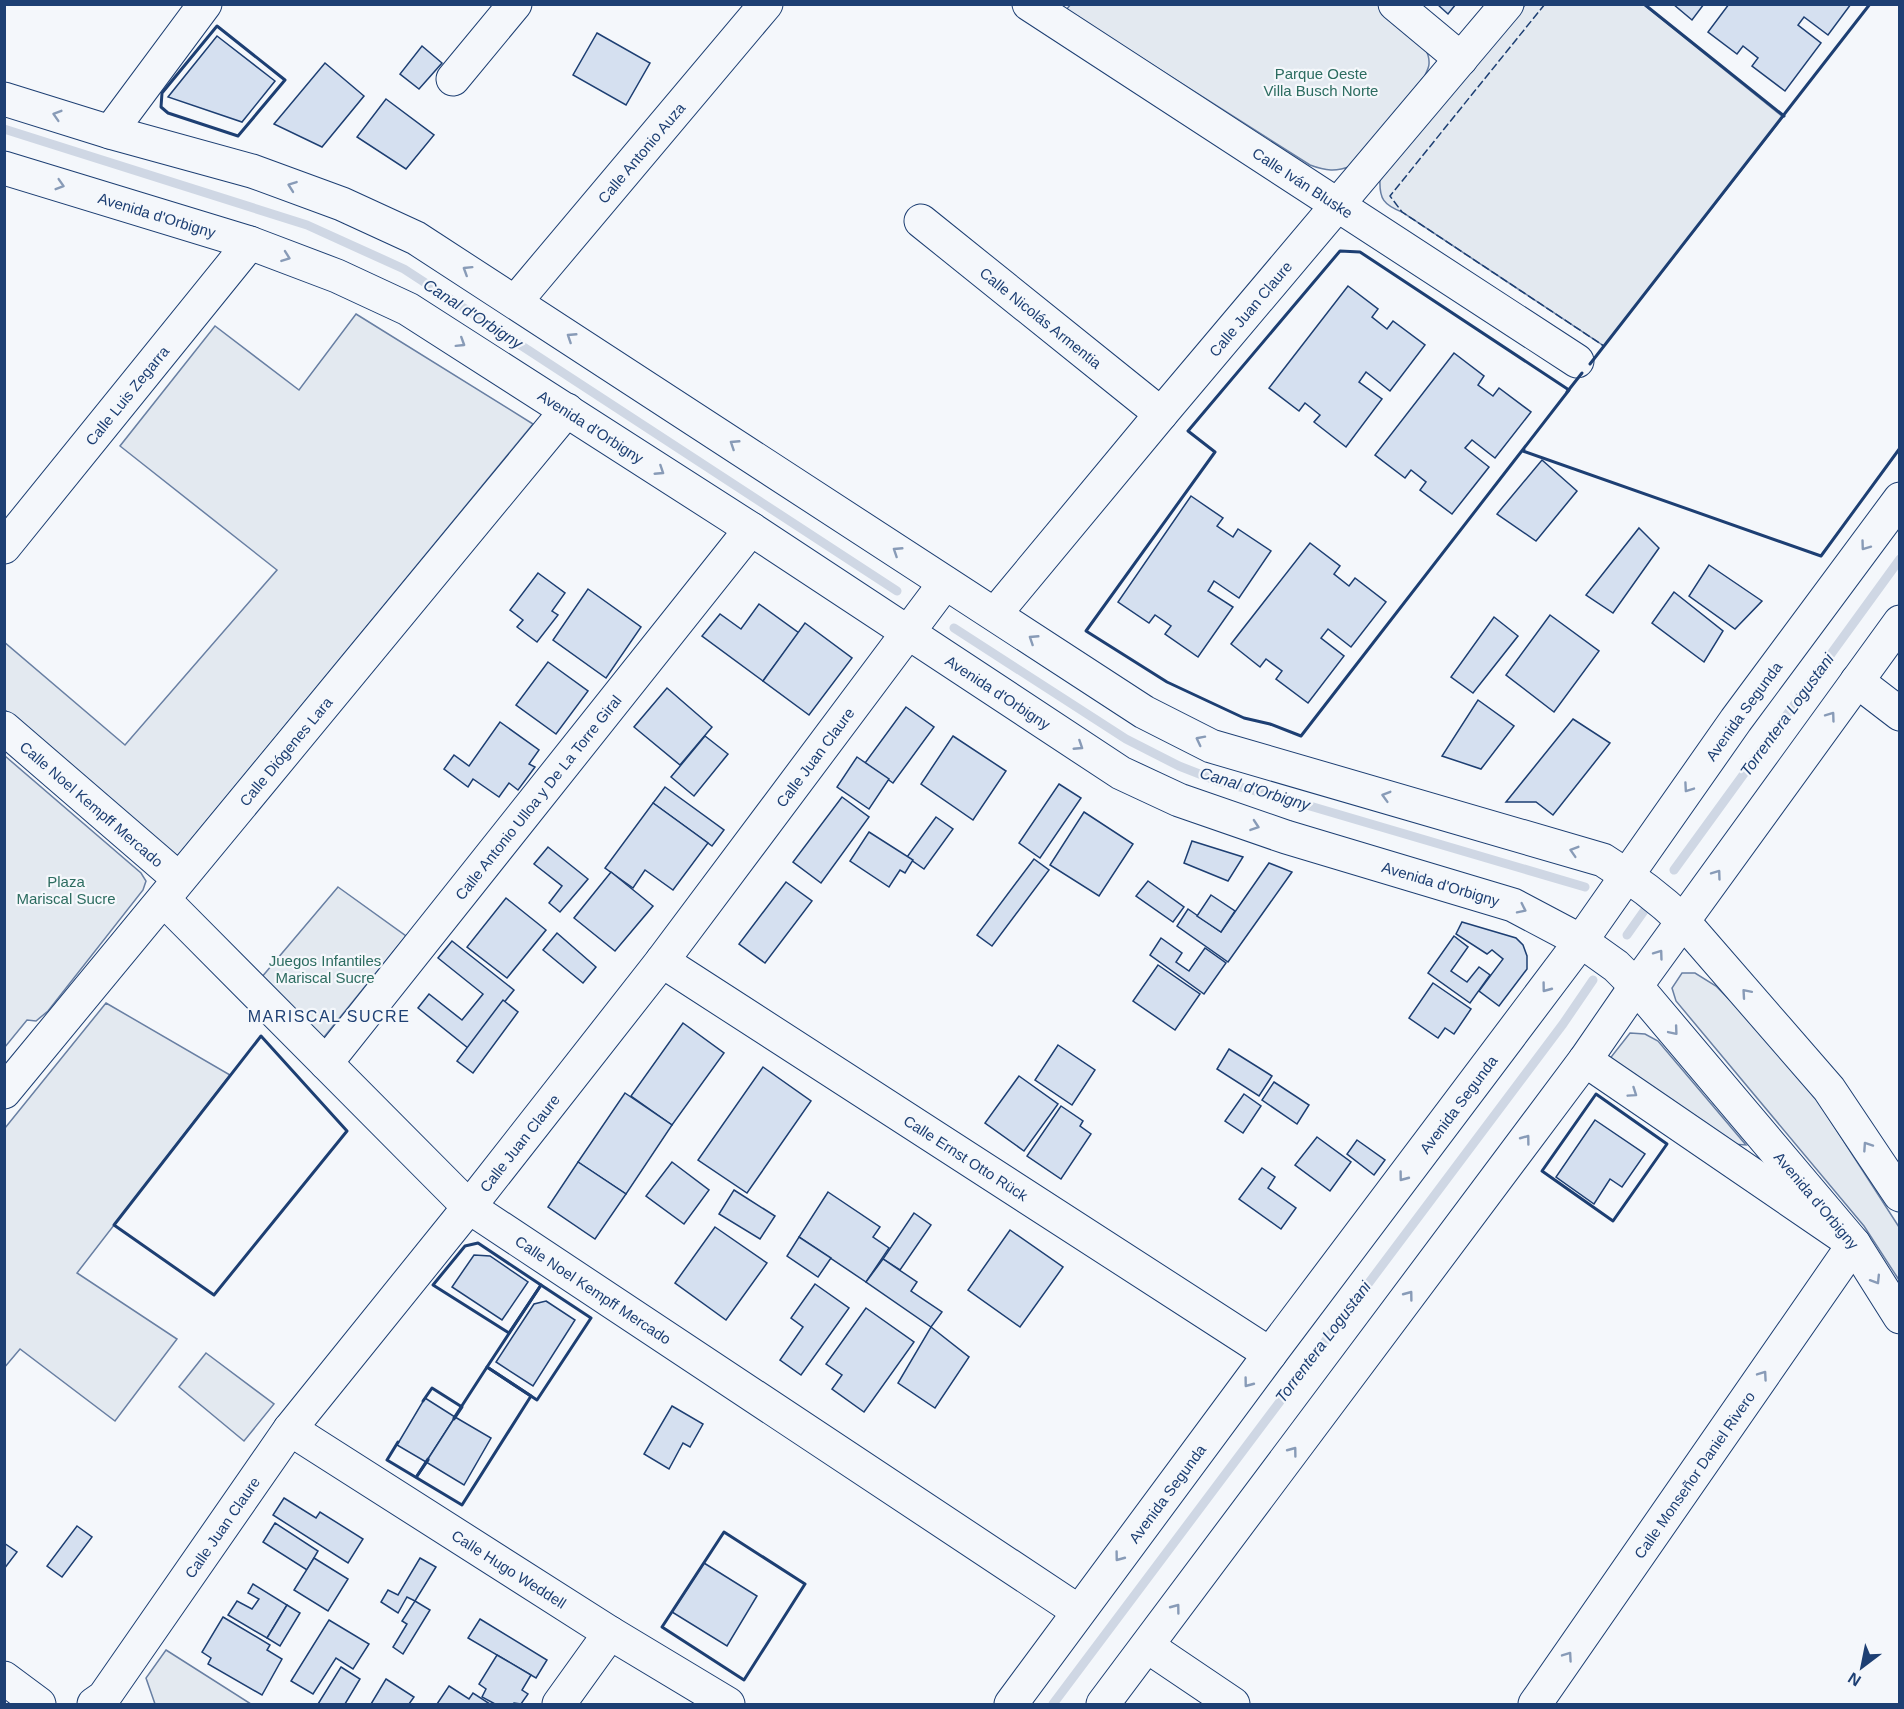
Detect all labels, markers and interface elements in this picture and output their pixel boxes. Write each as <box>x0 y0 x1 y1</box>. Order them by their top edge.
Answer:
park label: Parque Oeste Villa Busch Norte <box>1264 65 1378 99</box>
street label: Calle Antonio Auza <box>594 98 688 206</box>
one-way arrow <box>52 110 63 123</box>
street label: Calle Iván Bluske <box>1250 144 1356 221</box>
one-way arrow <box>55 178 65 190</box>
one-way arrow <box>287 180 298 193</box>
street label: Avenida d'Orbigny <box>96 189 218 241</box>
one-way arrow <box>280 249 291 262</box>
street label: Calle Juan Claure <box>1205 257 1295 360</box>
street label: Calle Nicolás Armentia <box>977 264 1106 372</box>
one-way arrow <box>463 266 474 277</box>
water label: Canal d'Orbigny <box>420 276 526 353</box>
one-way arrow <box>567 333 578 344</box>
one-way arrow <box>454 335 465 346</box>
street label: Calle Luis Zegarra <box>81 342 172 448</box>
street label: Avenida d'Orbigny <box>535 386 647 467</box>
one-way arrow <box>729 440 740 451</box>
one-way arrow <box>654 463 664 475</box>
one-way arrow <box>1861 539 1872 550</box>
one-way arrow <box>892 547 903 558</box>
one-way arrow <box>1029 635 1039 647</box>
water label: Torrentera Logustani <box>1737 650 1837 779</box>
street label: Avenida d'Orbigny <box>943 651 1054 733</box>
street label: Avenida Segunda <box>1702 658 1785 764</box>
street label: Calle Antonio Ulloa y De La Torre Giral <box>451 691 624 903</box>
street label: Calle Diógenes Lara <box>236 693 336 809</box>
street label: Calle Juan Claure <box>772 704 857 810</box>
one-way arrow <box>1824 712 1835 723</box>
one-way arrow <box>1195 736 1206 747</box>
street label: Calle Noel Kempff Mercado <box>17 737 167 870</box>
one-way arrow <box>1072 739 1083 750</box>
water label: Canal d'Orbigny <box>1198 764 1313 814</box>
one-way arrow <box>1684 781 1695 792</box>
one-way arrow <box>1381 791 1392 803</box>
one-way arrow <box>1250 819 1260 832</box>
one-way arrow <box>1569 846 1580 858</box>
street label: Avenida d'Orbigny <box>1380 858 1502 909</box>
one-way arrow <box>1710 870 1721 881</box>
park label: Plaza Mariscal Sucre <box>16 873 116 907</box>
one-way arrow <box>1515 902 1526 914</box>
one-way arrow <box>1652 949 1663 960</box>
park label: Juegos Infantiles Mariscal Sucre <box>269 952 381 986</box>
one-way arrow <box>1542 981 1553 992</box>
one-way arrow <box>1742 989 1753 1000</box>
district label: MARISCAL SUCRE <box>248 1008 410 1025</box>
one-way arrow <box>1667 1024 1678 1035</box>
street label: Avenida Segunda <box>1416 1051 1501 1157</box>
one-way arrow <box>1626 1086 1637 1097</box>
street label: Calle Juan Claure <box>476 1091 563 1195</box>
street label: Calle Ernst Otto Rück <box>901 1111 1032 1204</box>
one-way arrow <box>1519 1135 1530 1146</box>
one-way arrow <box>1863 1142 1874 1153</box>
street label: Avenida d'Orbigny <box>1771 1148 1863 1253</box>
one-way arrow <box>1400 1171 1411 1182</box>
street label: Calle Noel Kempff Mercado <box>512 1232 674 1347</box>
one-way arrow <box>1869 1274 1881 1284</box>
water label: Torrentera Logustani <box>1272 1278 1374 1406</box>
one-way arrow <box>1402 1291 1413 1302</box>
one-way arrow <box>1756 1371 1767 1382</box>
one-way arrow <box>1244 1377 1255 1388</box>
street label: Calle Monseñor Daniel Rivero <box>1630 1388 1758 1562</box>
street label: Avenida Segunda <box>1125 1440 1209 1546</box>
one-way arrow <box>1285 1447 1296 1458</box>
street label: Calle Juan Claure <box>181 1473 263 1581</box>
street label: Calle Hugo Weddell <box>449 1526 570 1612</box>
one-way arrow <box>1115 1550 1126 1561</box>
one-way arrow <box>1169 1603 1180 1614</box>
north arrow <box>1832 1637 1892 1697</box>
one-way arrow <box>1561 1652 1572 1663</box>
text: N <box>1845 1669 1864 1690</box>

